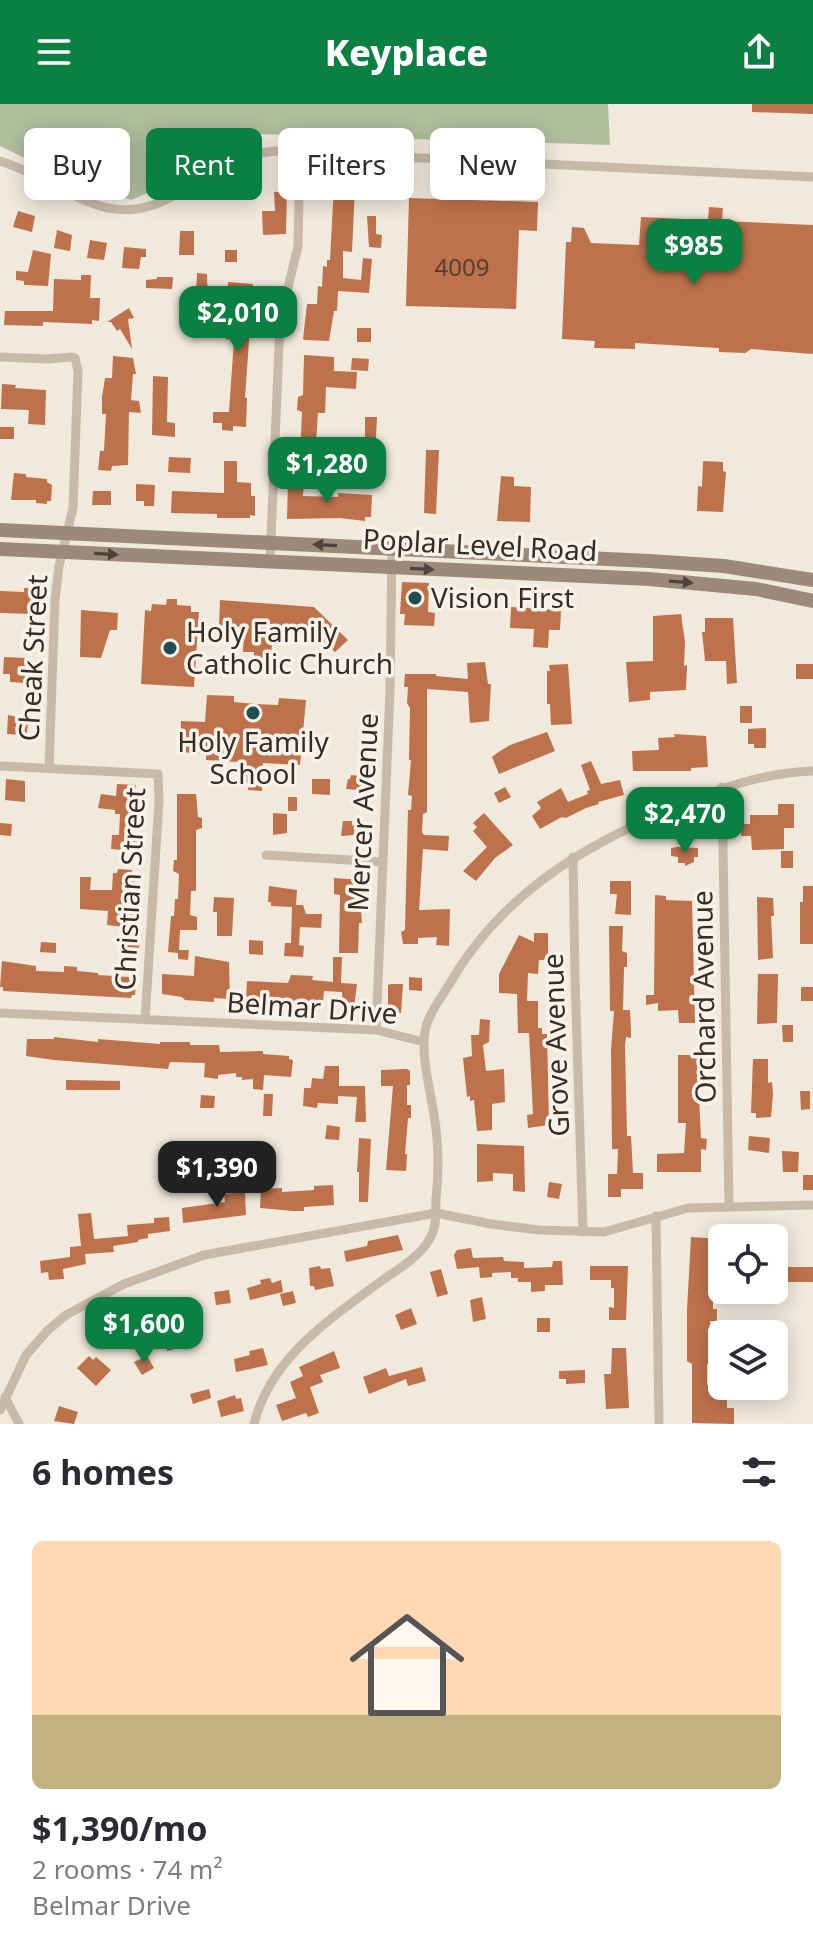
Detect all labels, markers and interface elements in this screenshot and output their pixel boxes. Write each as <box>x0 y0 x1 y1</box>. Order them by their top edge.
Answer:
text: Keyplace <box>325 28 488 77</box>
icon: menu <box>32 30 76 74</box>
icon: share <box>737 30 781 74</box>
chip: Buy <box>24 128 130 200</box>
chip: Rent <box>146 128 262 200</box>
chip: Filters <box>278 128 414 200</box>
chip: New <box>430 128 545 200</box>
pin: $985 <box>647 219 741 287</box>
text: $985 <box>664 227 724 263</box>
house number: 4009 <box>435 250 489 283</box>
pin: $2,010 <box>173 286 303 354</box>
text: $2,010 <box>197 294 279 330</box>
pin: $1,280 <box>262 437 392 505</box>
text: $1,280 <box>286 445 368 481</box>
street label: Poplar Level Road <box>362 519 598 569</box>
one-way arrow <box>312 538 337 551</box>
one-way arrow <box>94 548 119 561</box>
one-way arrow <box>410 562 435 575</box>
street label: Cheak Street <box>9 574 55 742</box>
one-way arrow <box>669 576 694 589</box>
place label: Vision First <box>431 578 574 616</box>
marker: Vision First <box>406 589 424 607</box>
place label: Holy Family Catholic Church <box>186 612 393 682</box>
marker: Holy Family Catholic Church <box>161 639 179 657</box>
marker: Holy Family School <box>244 704 262 722</box>
street label: Mercer Avenue <box>338 712 386 912</box>
place label: Holy Family School <box>177 722 330 792</box>
street label: Christian Street <box>105 787 153 991</box>
pin: $2,470 <box>620 787 750 855</box>
text: $2,470 <box>644 795 726 831</box>
street label: Orchard Avenue <box>682 890 724 1104</box>
street label: Grove Avenue <box>533 953 577 1137</box>
street label: Belmar Drive <box>225 982 399 1032</box>
pin: $1,390 <box>152 1141 282 1209</box>
text: $1,390 <box>176 1149 258 1185</box>
map controls <box>708 1224 788 1400</box>
button: locate <box>708 1224 788 1304</box>
pin: $1,600 <box>79 1297 209 1365</box>
text: $1,600 <box>103 1305 185 1341</box>
button: layers <box>708 1320 788 1400</box>
text: 6 homes <box>32 1449 174 1495</box>
icon: filters <box>737 1450 781 1494</box>
icon: home <box>335 1593 479 1737</box>
text: $1,390/mo <box>32 1805 207 1851</box>
text: 2 rooms · 74 m² <box>32 1851 222 1887</box>
text: Belmar Drive <box>32 1887 191 1923</box>

